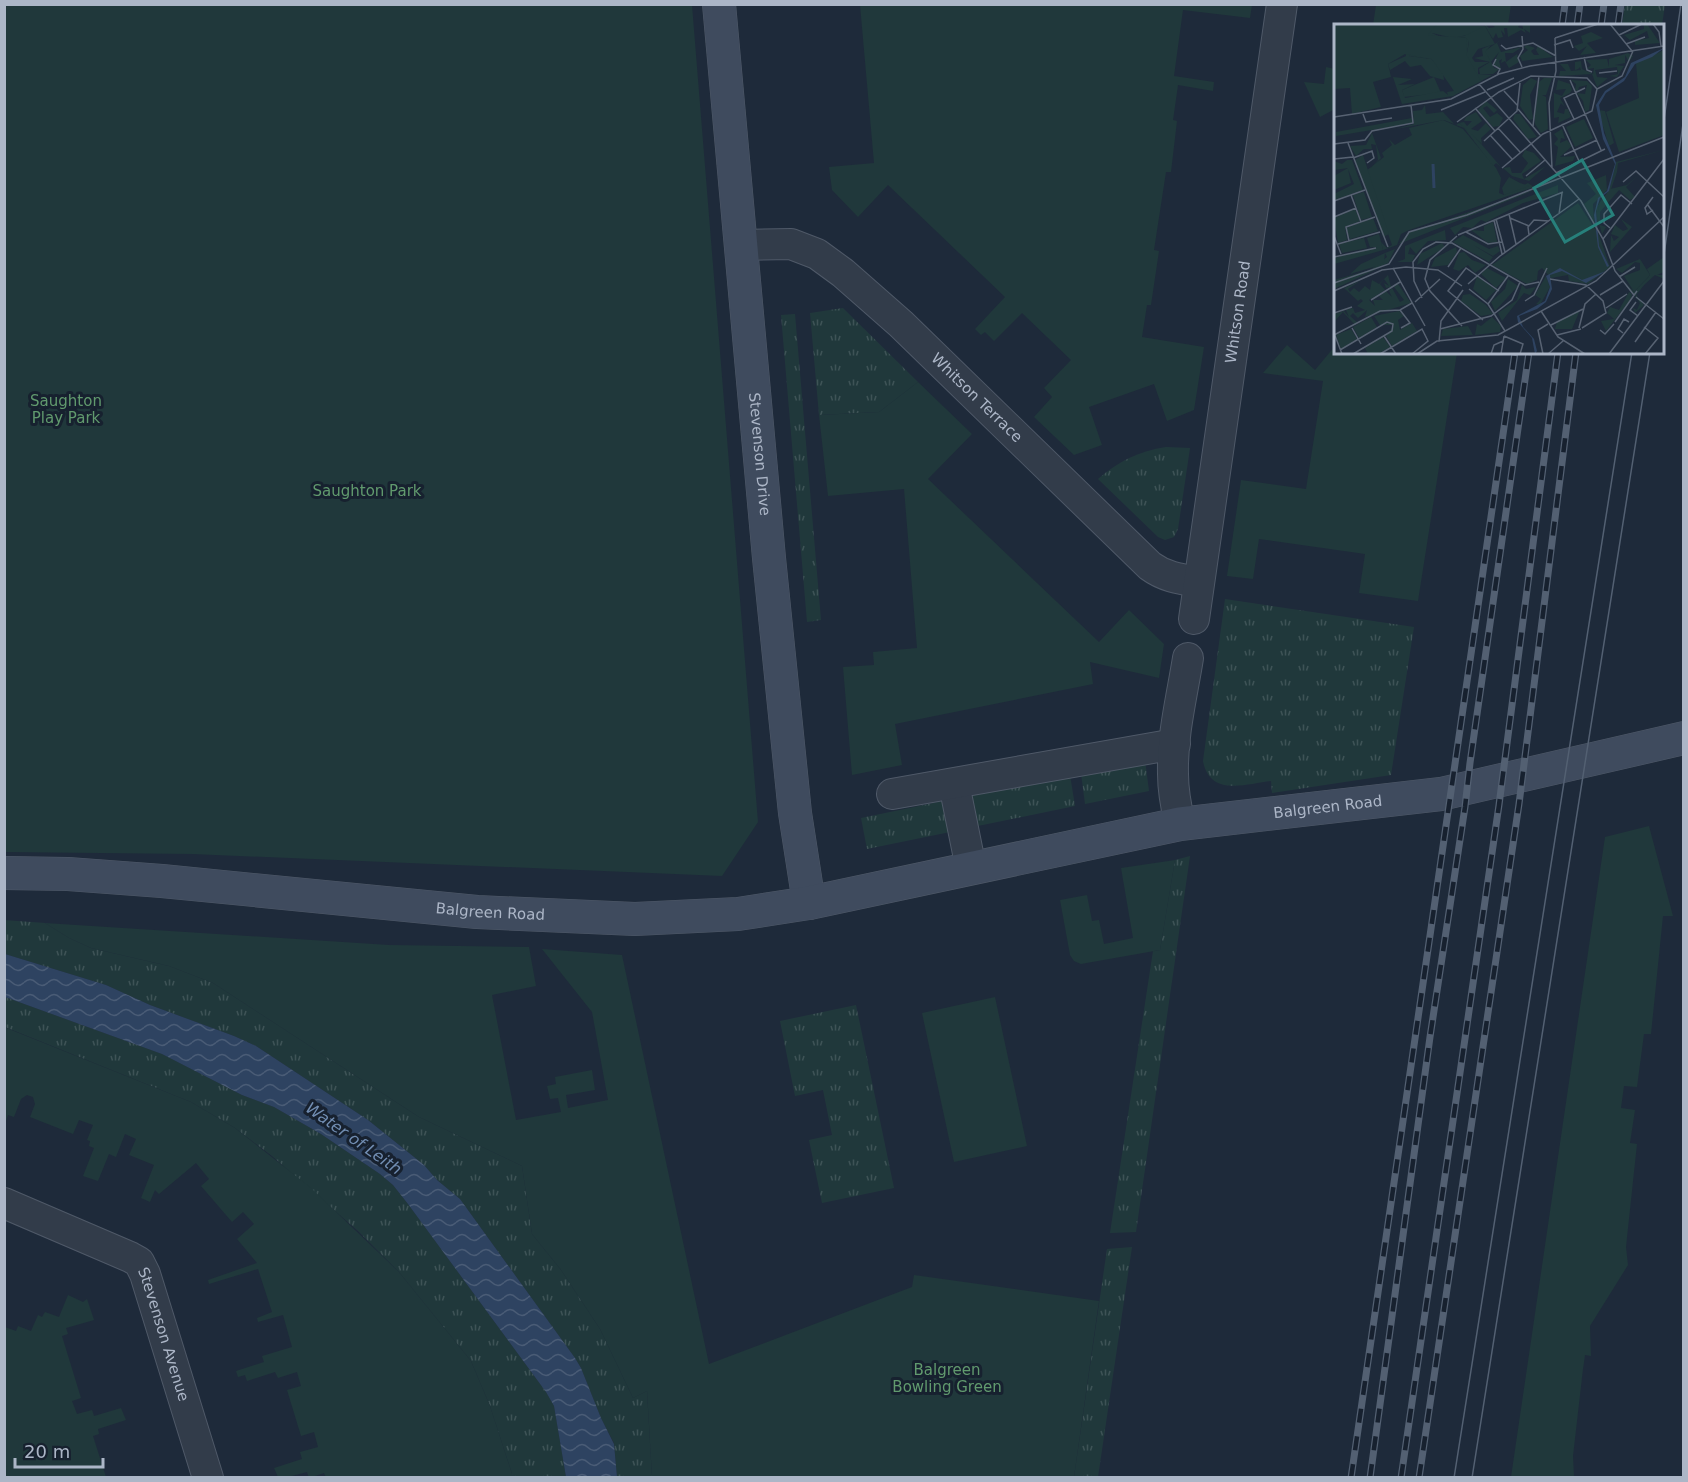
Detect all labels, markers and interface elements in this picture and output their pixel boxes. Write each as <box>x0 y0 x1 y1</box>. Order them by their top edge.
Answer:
inset map <box>1334 24 1664 354</box>
street label: Whitson Road <box>1222 260 1254 365</box>
street label: Whitson Terrace <box>927 349 1026 446</box>
park label: Saughton Play Park <box>30 392 102 427</box>
street label: Stevenson Drive <box>745 392 774 517</box>
park label: Saughton Park <box>313 482 422 500</box>
street label: Balgreen Road <box>1272 792 1383 822</box>
street label: Balgreen Road <box>435 899 545 924</box>
water label: Water of Leith <box>302 1098 405 1179</box>
street label: Stevenson Avenue <box>134 1264 193 1404</box>
park label: Balgreen Bowling Green <box>892 1361 1002 1396</box>
scale bar <box>15 1431 104 1469</box>
text: 20 m <box>24 1441 70 1462</box>

